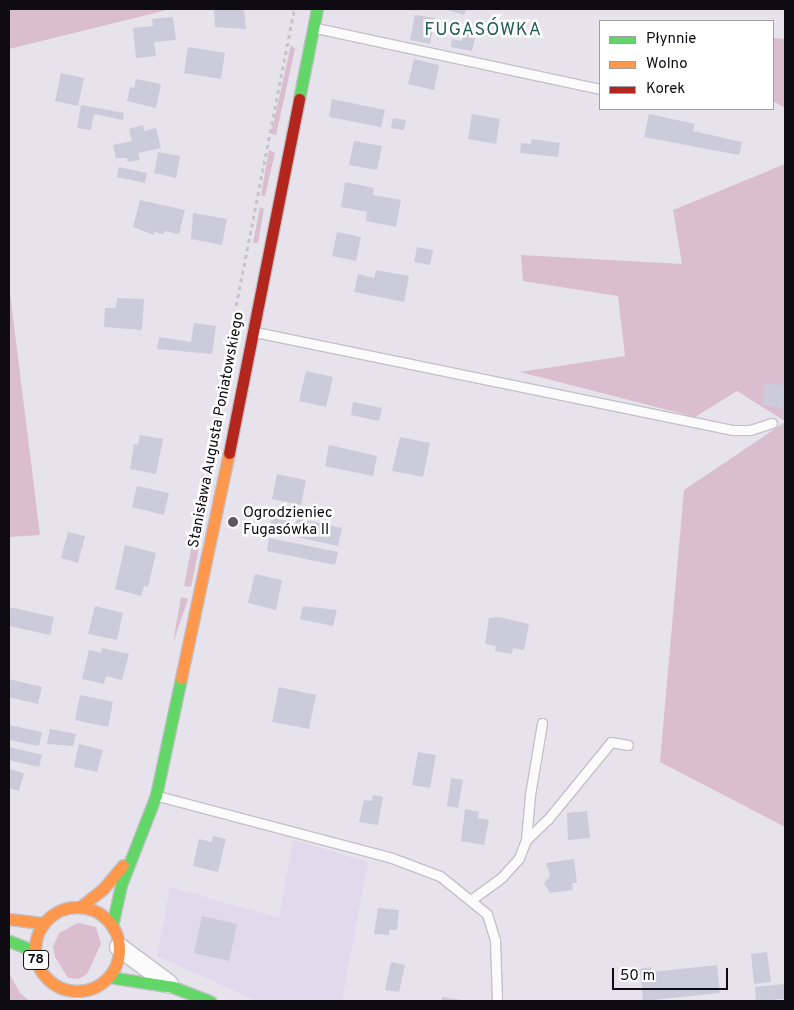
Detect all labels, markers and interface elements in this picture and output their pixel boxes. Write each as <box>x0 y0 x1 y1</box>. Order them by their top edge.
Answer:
district label: FUGASÓWKA <box>423 20 543 42</box>
legend <box>599 20 774 110</box>
text: Płynnie <box>646 30 696 49</box>
text: Wolno <box>646 55 688 74</box>
text: Korek <box>646 80 685 99</box>
street label: Stanisława Augusta Poniatowskiego <box>185 310 249 550</box>
place label: Ogrodzieniec Fugasówka II <box>243 504 333 539</box>
marker: Ogrodzieniec Fugasówka II <box>227 516 239 528</box>
road number: 78 <box>22 948 50 972</box>
scale bar <box>614 958 730 990</box>
text: 50 m <box>620 967 655 986</box>

